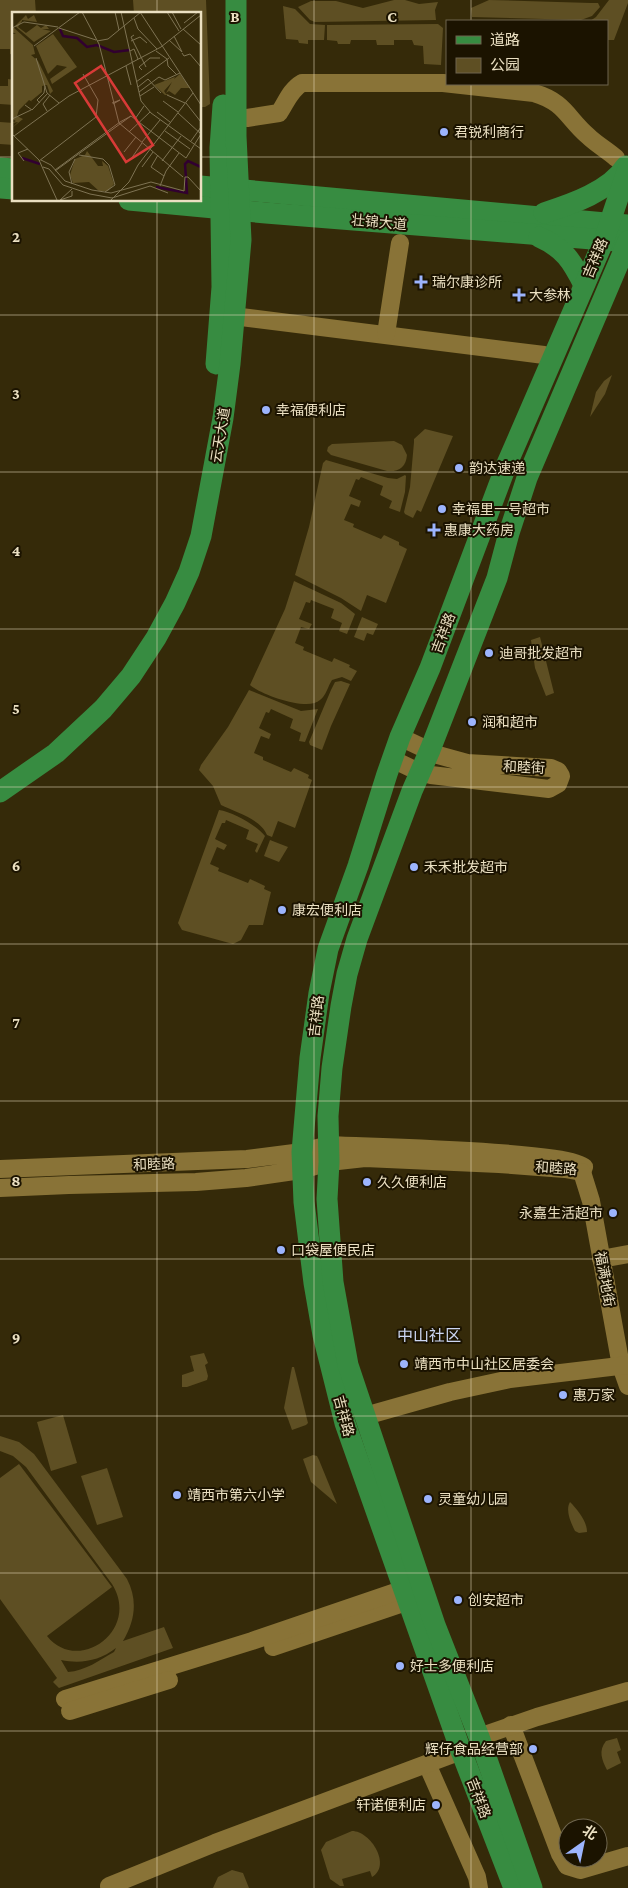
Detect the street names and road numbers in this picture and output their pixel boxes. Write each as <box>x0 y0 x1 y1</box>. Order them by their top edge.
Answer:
street label: 壮锦大道 <box>350 212 408 232</box>
street label: 吉祥路 <box>579 236 611 280</box>
street label: 云天大道 <box>208 406 232 464</box>
street label: 吉祥路 <box>428 611 458 655</box>
street label: 和睦街 <box>503 758 545 776</box>
street label: 吉祥路 <box>306 994 326 1038</box>
street label: 和睦路 <box>133 1155 175 1173</box>
street label: 和睦路 <box>534 1159 578 1177</box>
street label: 福满地街 <box>592 1250 618 1308</box>
street label: 吉祥路 <box>331 1394 357 1438</box>
street label: 吉祥路 <box>464 1776 494 1820</box>

